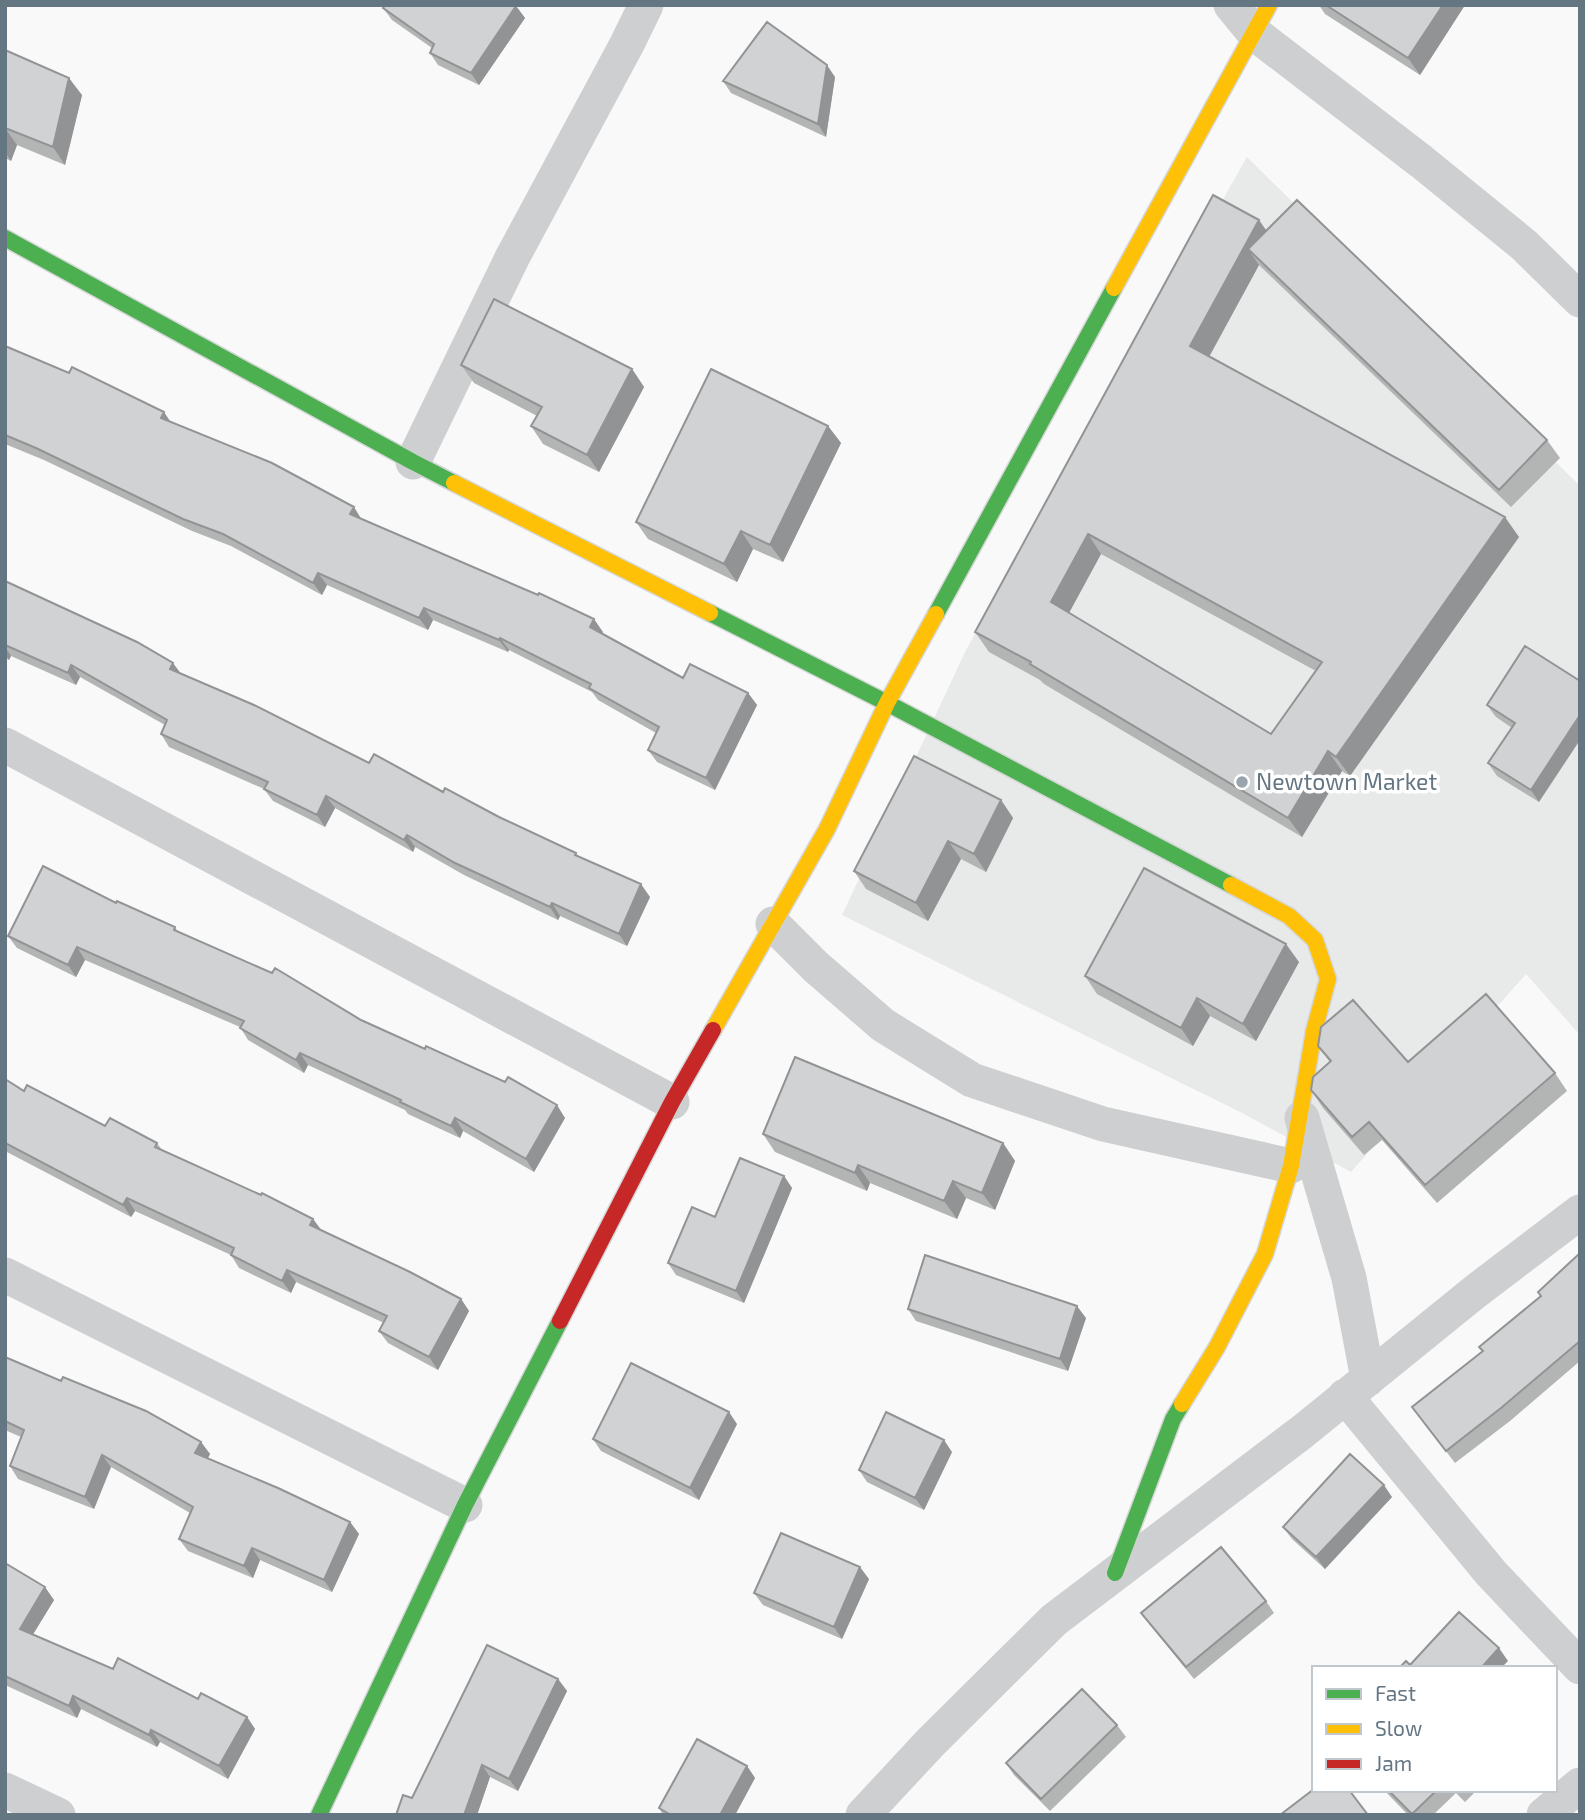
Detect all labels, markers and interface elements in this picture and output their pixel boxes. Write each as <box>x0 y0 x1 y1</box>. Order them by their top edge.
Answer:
place label: Newtown Market <box>1256 767 1437 795</box>
marker: Newtown Market <box>1234 774 1250 790</box>
legend <box>1312 1666 1557 1792</box>
text: Fast <box>1375 1680 1416 1705</box>
text: Slow <box>1375 1715 1422 1740</box>
text: Jam <box>1375 1750 1412 1775</box>

